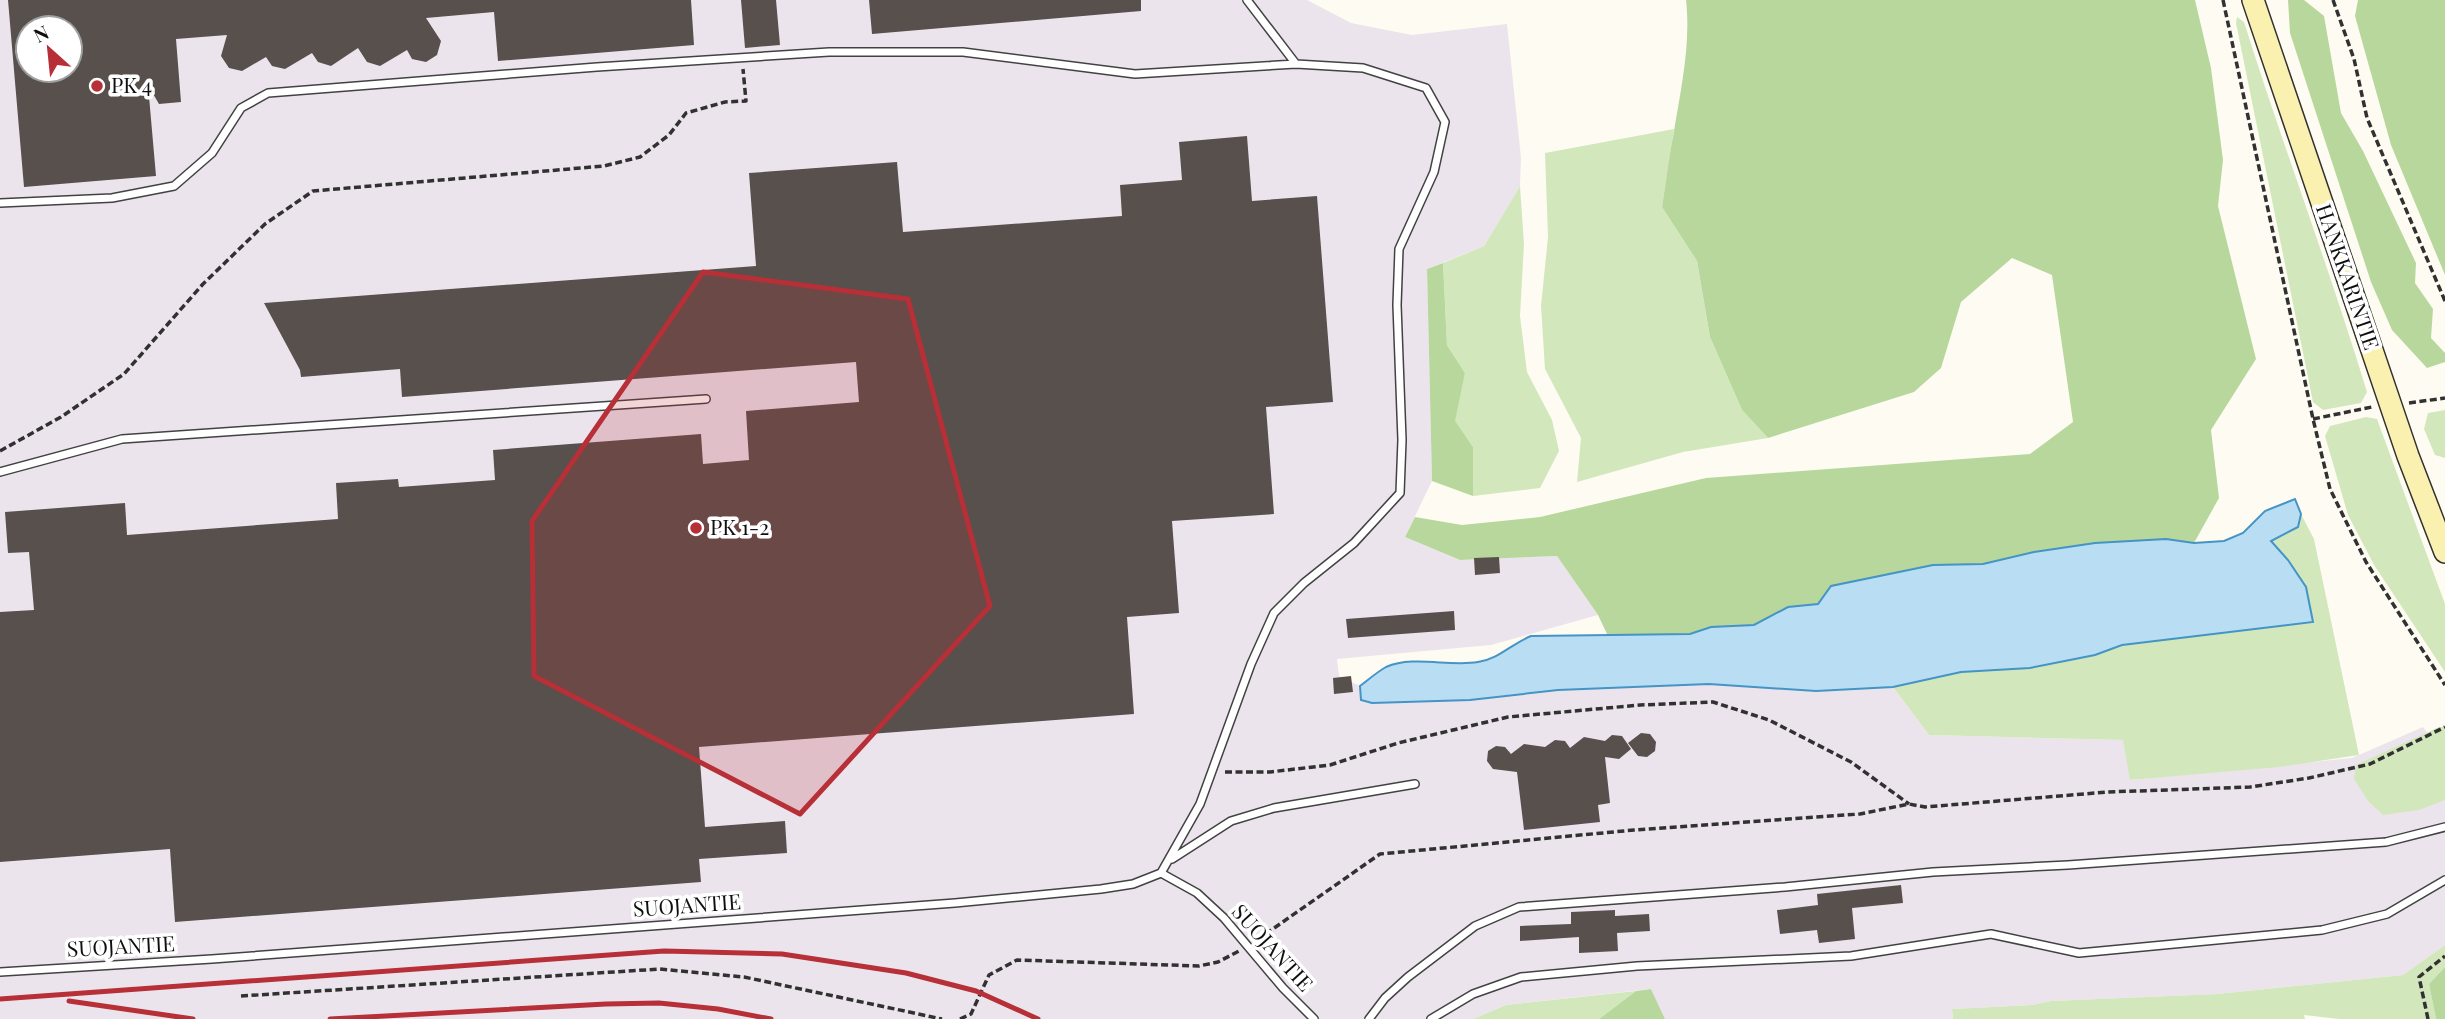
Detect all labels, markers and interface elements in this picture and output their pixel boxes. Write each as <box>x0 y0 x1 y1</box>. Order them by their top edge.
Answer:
north arrow <box>14 14 84 84</box>
text: N <box>29 18 53 48</box>
place label: PK 4 <box>111 70 152 98</box>
marker: PK 4 <box>89 78 105 94</box>
street label: HANKKARINTIE <box>2311 200 2387 353</box>
place label: PK 1-2 <box>710 512 769 540</box>
marker: PK 1-2 <box>688 520 704 536</box>
street label: SUOJANTIE <box>632 886 742 922</box>
street label: SUOJANTIE <box>1227 897 1320 996</box>
street label: SUOJANTIE <box>66 928 176 962</box>

